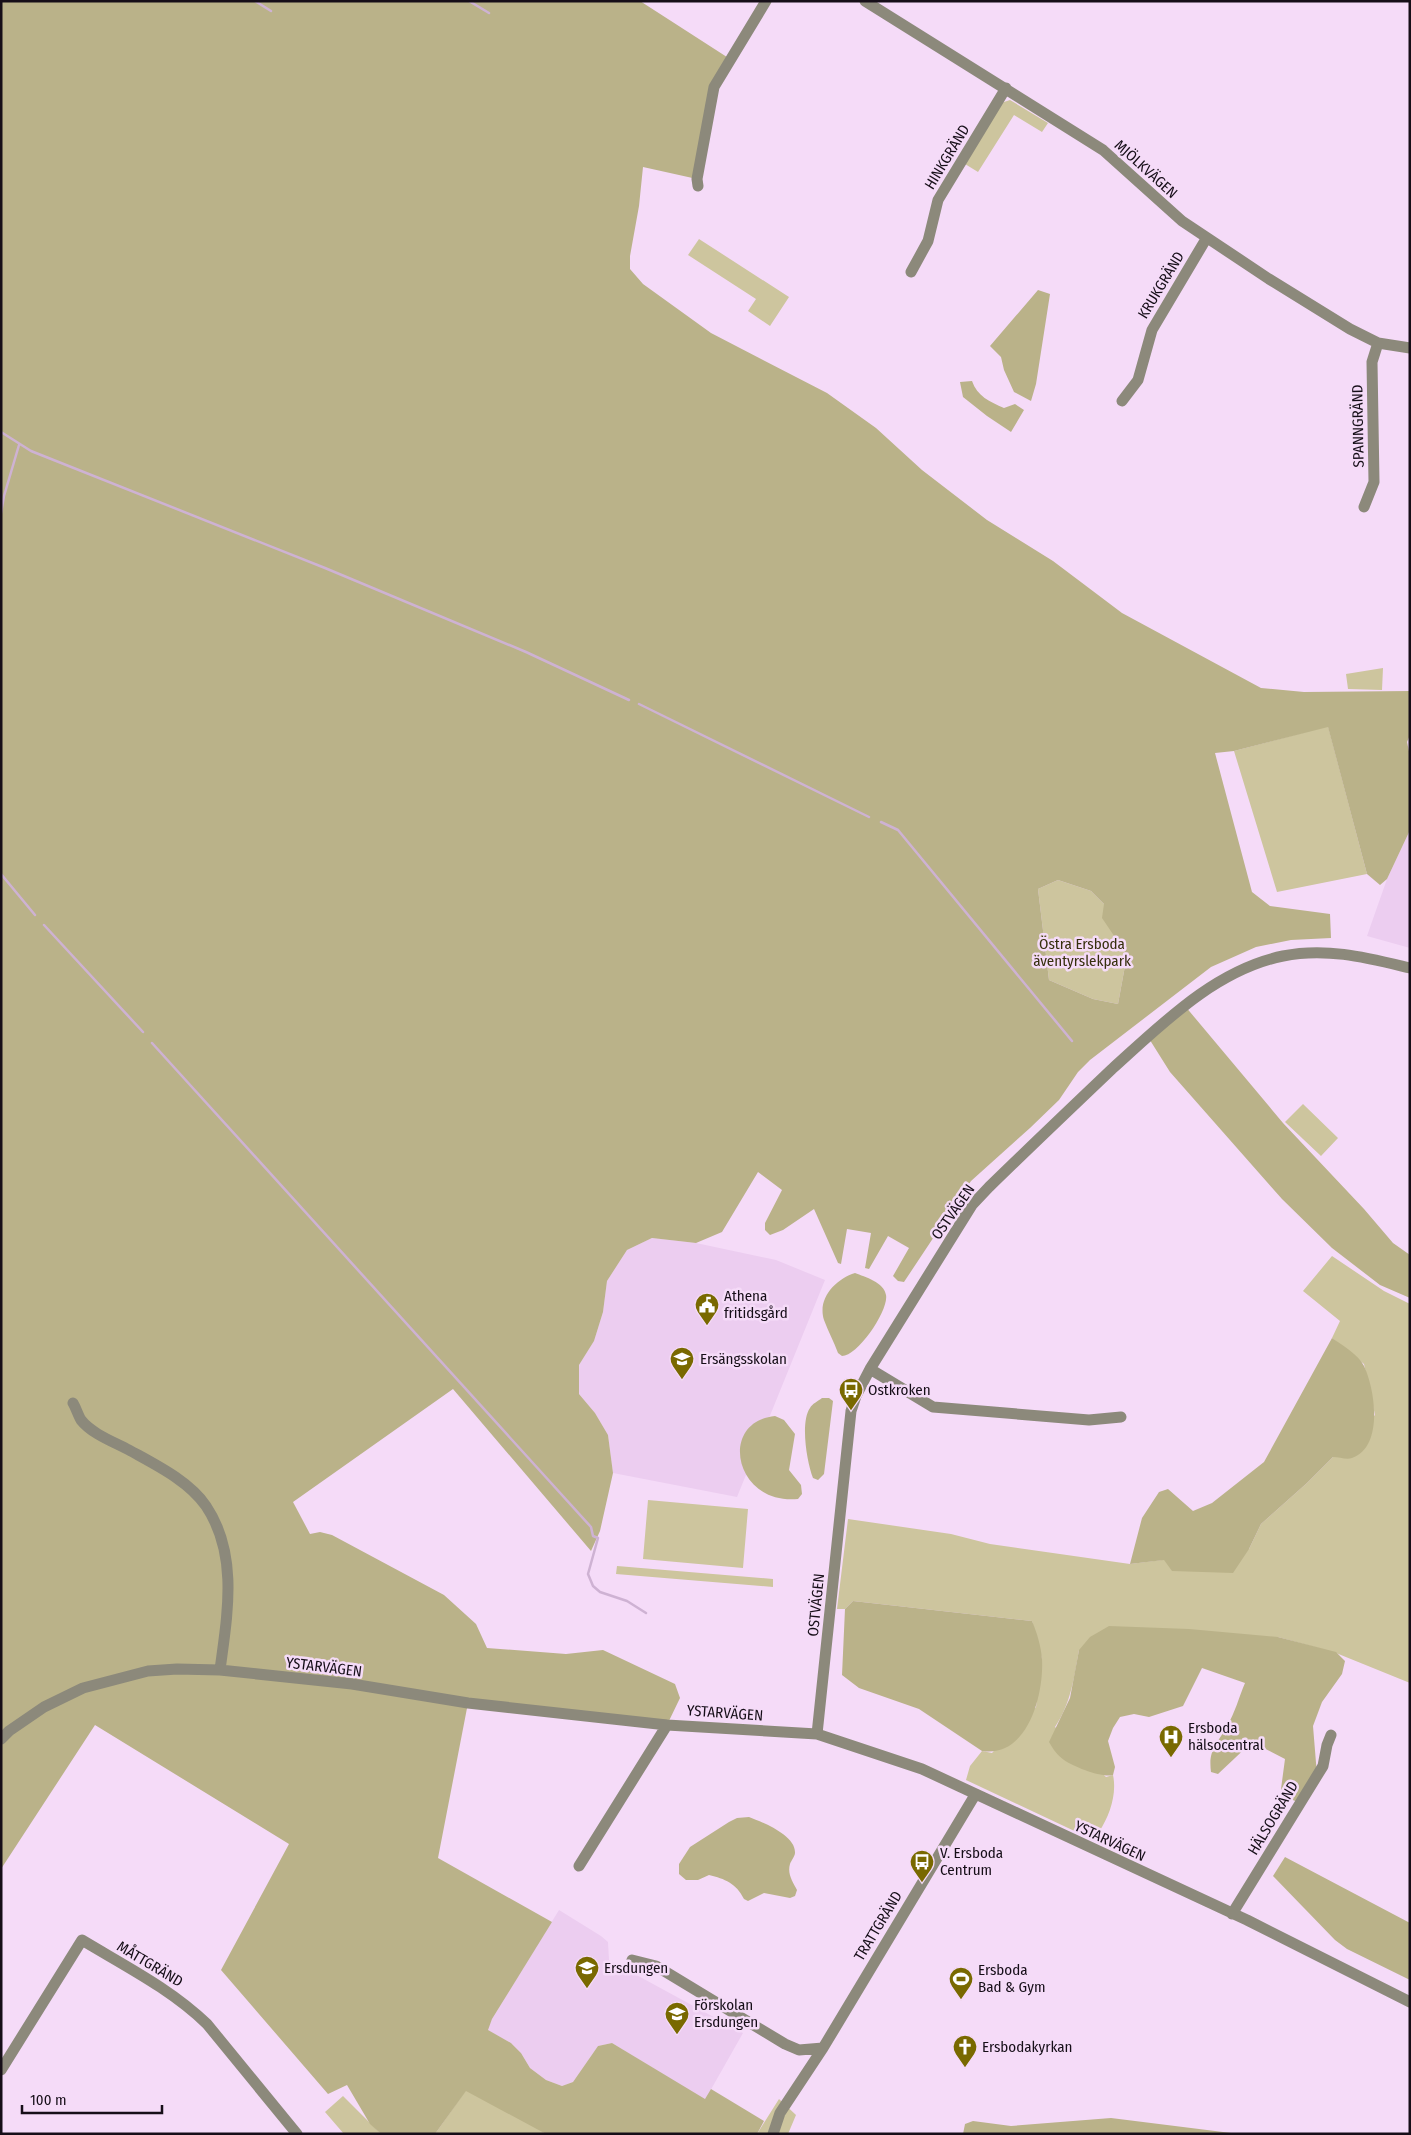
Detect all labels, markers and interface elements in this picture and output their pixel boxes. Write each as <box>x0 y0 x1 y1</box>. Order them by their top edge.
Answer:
street label: HINKGRÄND <box>921 121 973 193</box>
street label: MJÖLKVÄGEN <box>1111 136 1181 202</box>
street label: KRUKGRÄND <box>1134 248 1188 322</box>
street label: SPANNGRÄND <box>1348 384 1368 468</box>
park label: Östra Ersboda äventyrslekpark <box>1033 935 1131 970</box>
street label: OSTVÄGEN <box>927 1181 979 1243</box>
place label: Athena fritidsgård <box>724 1287 788 1322</box>
public building icon: Athena fritidsgård <box>694 1292 720 1326</box>
school or university icon: Ersängsskolan <box>669 1346 695 1380</box>
place label: Ersängsskolan <box>700 1350 787 1368</box>
bus stop icon: Ostkroken <box>838 1377 864 1411</box>
place label: Ostkroken <box>868 1381 931 1399</box>
street label: OSTVÄGEN <box>804 1573 828 1637</box>
street label: YSTARVÄGEN <box>285 1653 363 1681</box>
street label: YSTARVÄGEN <box>686 1701 764 1725</box>
place label: Ersboda hälsocentral <box>1188 1719 1264 1754</box>
hospital icon: Ersboda hälsocentral <box>1158 1724 1184 1758</box>
street label: HÄLSOGRÄND <box>1244 1778 1302 1858</box>
street label: YSTARVÄGEN <box>1072 1817 1148 1865</box>
place label: V. Ersboda Centrum <box>940 1844 1003 1879</box>
bus stop icon: V. Ersboda Centrum <box>909 1849 935 1883</box>
street label: TRATTGRÄND <box>850 1888 906 1964</box>
street label: MÅTTGRÄND <box>114 1937 186 1991</box>
school or university icon: Ersdungen <box>574 1955 600 1989</box>
place label: Ersdungen <box>604 1959 668 1977</box>
place label: Ersboda Bad & Gym <box>978 1961 1045 1996</box>
sports icon: Ersboda Bad & Gym <box>948 1966 974 2000</box>
place label: Förskolan Ersdungen <box>694 1996 758 2031</box>
school or university icon: Förskolan Ersdungen <box>664 2001 690 2035</box>
church icon: Ersbodakyrkan <box>952 2034 978 2068</box>
place label: Ersbodakyrkan <box>982 2038 1073 2056</box>
scale bar <box>22 2082 162 2114</box>
text: 100 m <box>30 2091 67 2109</box>

